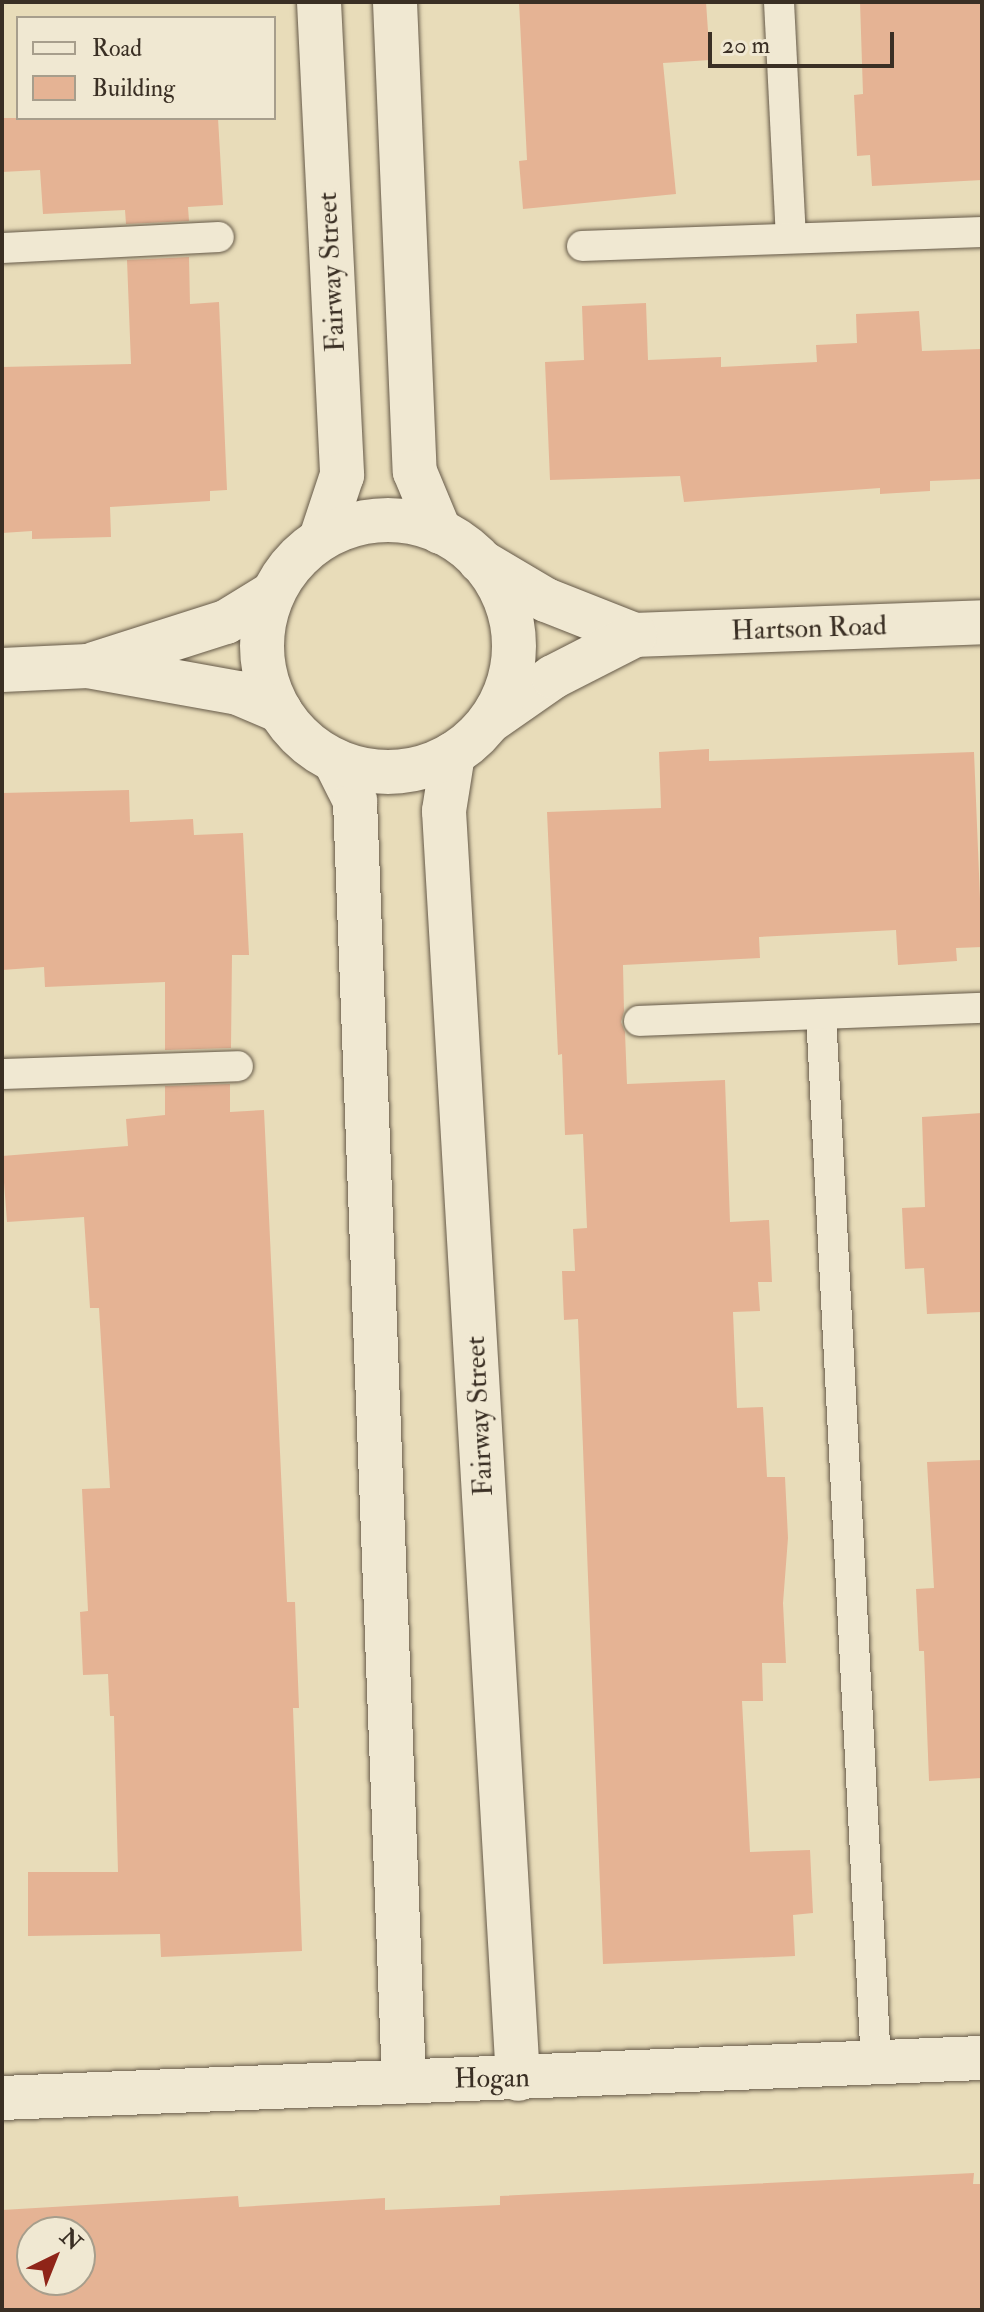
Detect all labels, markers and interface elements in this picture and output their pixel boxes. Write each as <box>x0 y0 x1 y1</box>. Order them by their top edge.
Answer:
legend <box>16 16 276 120</box>
scale bar <box>712 16 898 66</box>
text: 20 m <box>722 30 770 61</box>
text: Road <box>92 33 142 64</box>
text: Building <box>92 73 175 104</box>
street label: Fairway Street <box>311 191 353 353</box>
street label: Hartson Road <box>731 609 887 649</box>
street label: Fairway Street <box>459 1335 501 1497</box>
street label: Hogan <box>454 2062 530 2096</box>
north arrow <box>16 2216 96 2296</box>
text: N <box>54 2223 88 2257</box>

